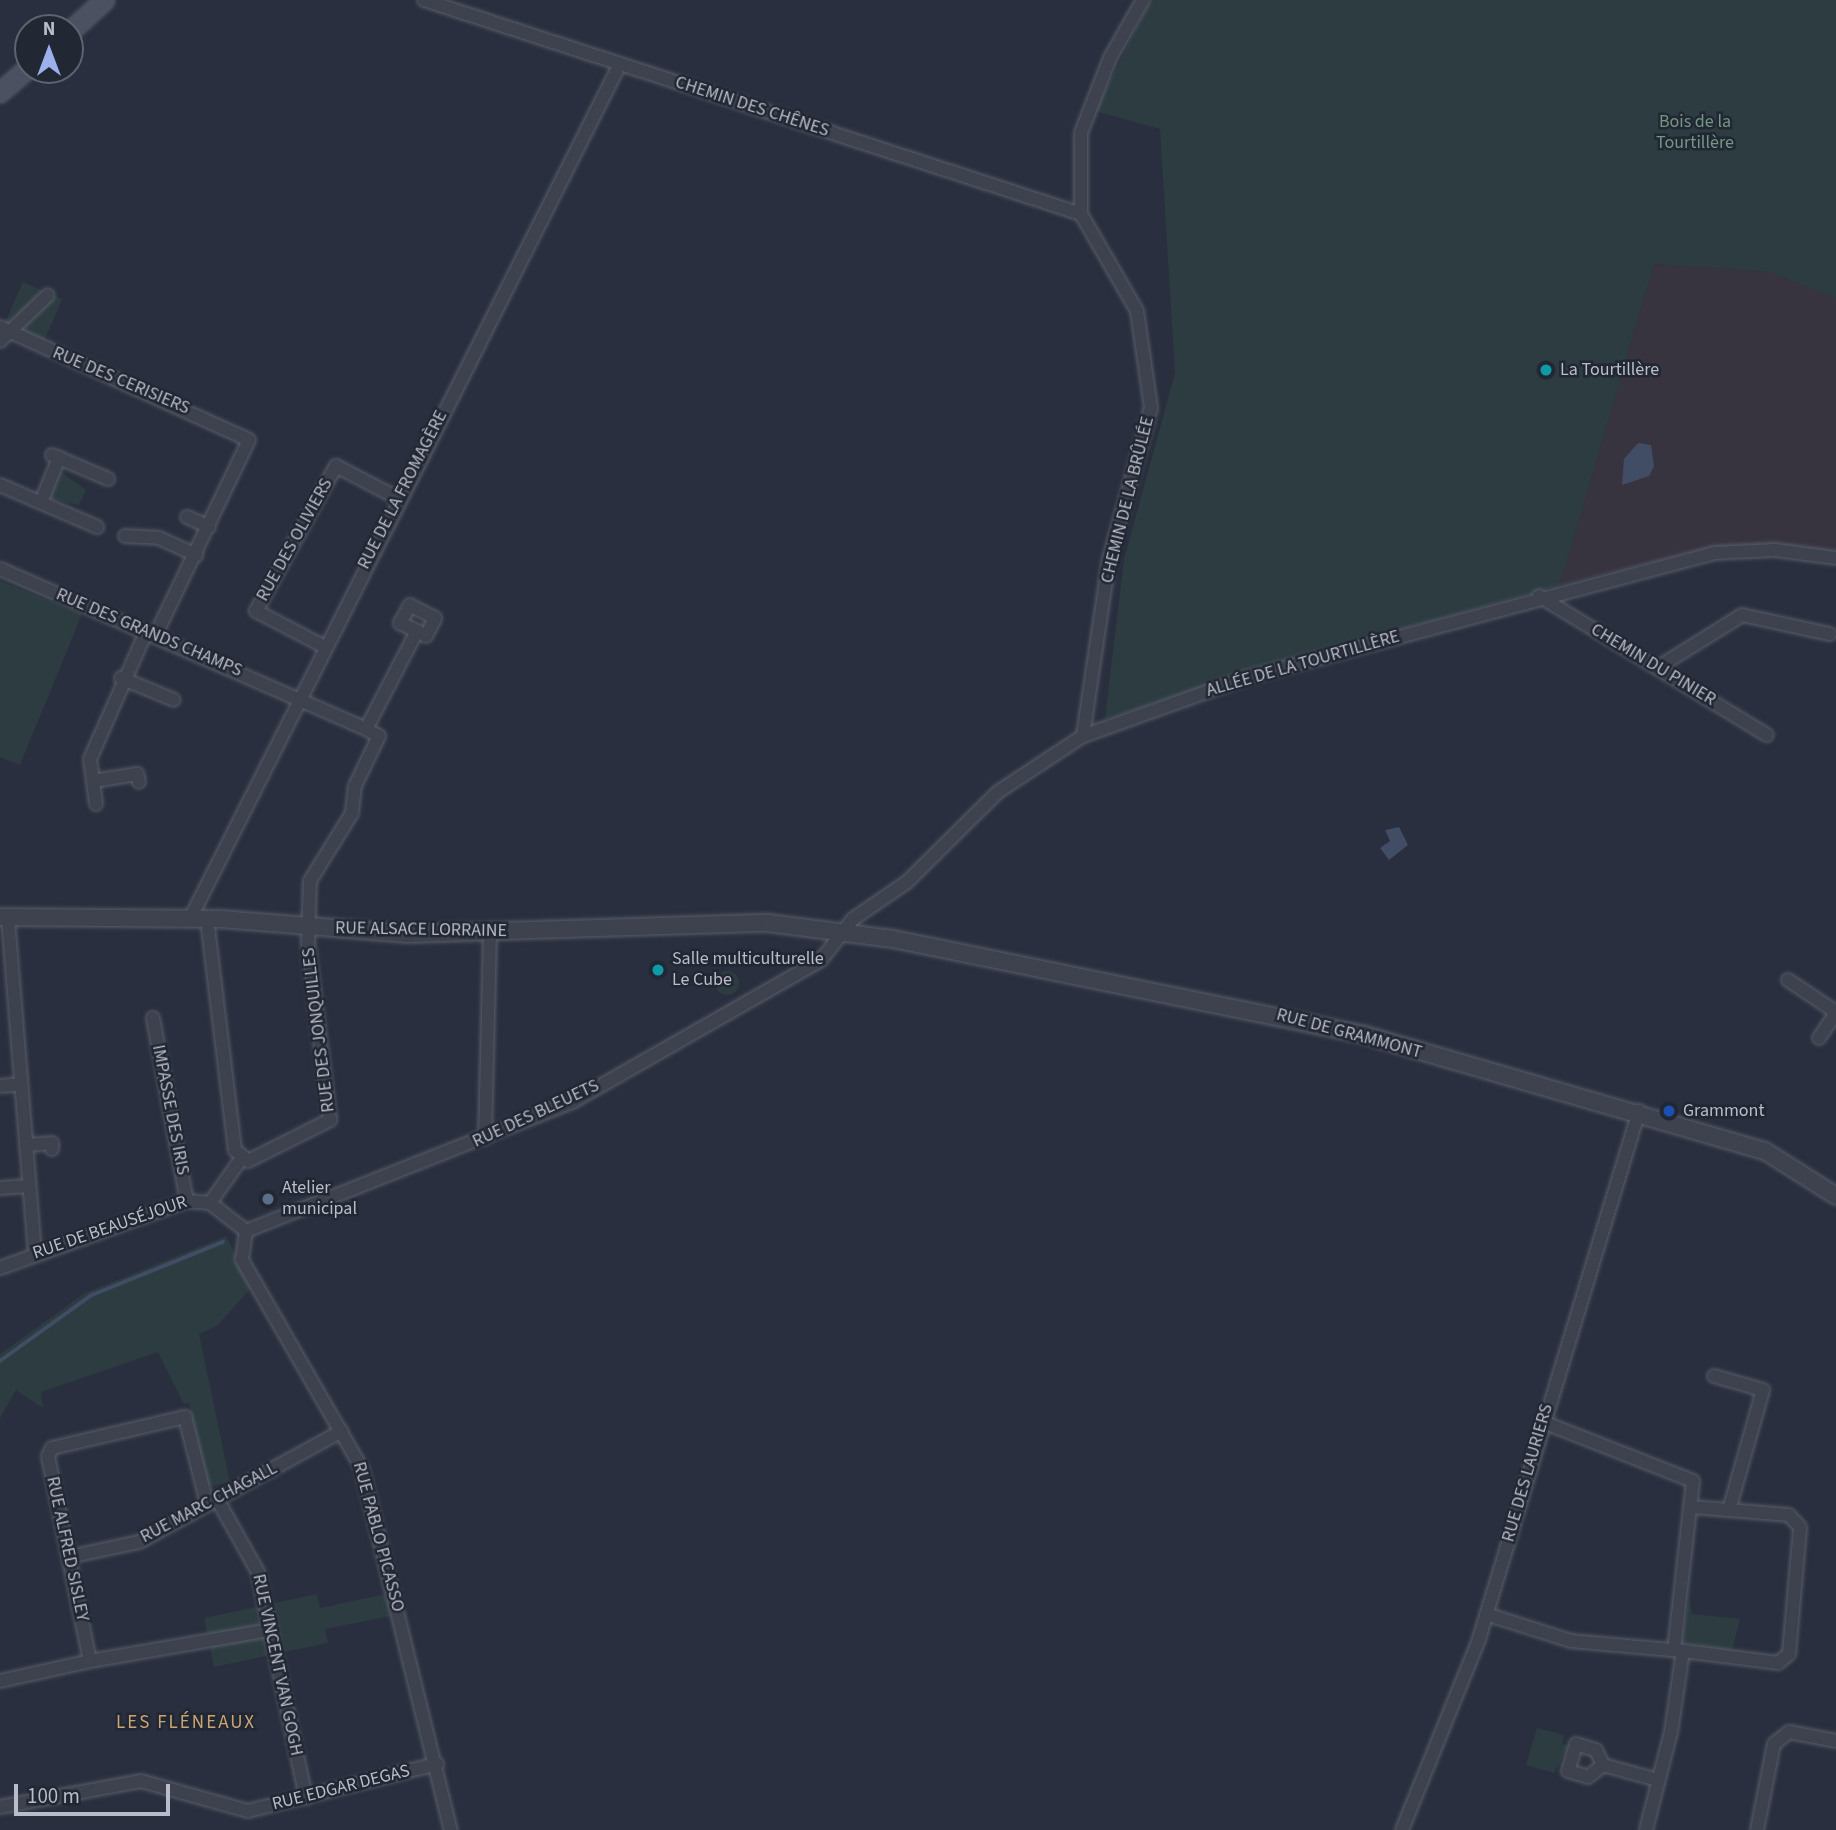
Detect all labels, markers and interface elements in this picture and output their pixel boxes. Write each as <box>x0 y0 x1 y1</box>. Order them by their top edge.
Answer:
north arrow <box>14 14 84 84</box>
text: N <box>43 16 55 43</box>
street label: CHEMIN DES CHÊNES <box>672 72 832 142</box>
park label: Bois de la Tourtillère <box>1656 112 1734 154</box>
street label: RUE DES CERISIERS <box>49 342 193 420</box>
place label: La Tourtillère <box>1560 359 1659 381</box>
marker: La Tourtillère <box>1538 362 1554 378</box>
street label: RUE DE LA FROMAGÈRE <box>354 407 452 573</box>
street label: CHEMIN DE LA BRÛLÉE <box>1097 414 1159 586</box>
street label: RUE DES OLIVIERS <box>252 475 338 605</box>
street label: RUE DES GRANDS CHAMPS <box>53 584 245 682</box>
street label: CHEMIN DU PINIER <box>1587 619 1719 711</box>
street label: ALLÉE DE LA TOURTILLÈRE <box>1204 626 1402 702</box>
street label: RUE ALSACE LORRAINE <box>335 918 507 942</box>
street label: RUE DES JONQUILLES <box>298 946 340 1114</box>
place label: Salle multiculturelle Le Cube <box>672 949 824 992</box>
marker: Salle multiculturelle Le Cube <box>650 962 666 978</box>
street label: RUE DE GRAMMONT <box>1274 1004 1424 1064</box>
street label: IMPASSE DES IRIS <box>147 1043 193 1177</box>
street label: RUE DES BLEUETS <box>469 1075 603 1153</box>
place label: Grammont <box>1683 1100 1765 1122</box>
marker: Grammont <box>1661 1103 1677 1119</box>
place label: Atelier municipal <box>282 1178 357 1220</box>
street label: RUE DE BEAUSÉJOUR <box>30 1191 190 1265</box>
marker: Atelier municipal <box>260 1191 276 1207</box>
street label: RUE DES LAURIERS <box>1498 1401 1558 1545</box>
street label: RUE MARC CHAGALL <box>137 1458 281 1548</box>
street label: RUE PABLO PICASSO <box>348 1460 408 1614</box>
street label: RUE ALFRED SISLEY <box>41 1475 93 1623</box>
street label: RUE VINCENT VAN GOGH <box>247 1572 307 1758</box>
district label: LES FLÉNEAUX <box>118 1712 254 1734</box>
street label: RUE EDGAR DEGAS <box>270 1760 412 1816</box>
scale bar <box>18 1770 173 1814</box>
text: 100 m <box>27 1781 80 1811</box>

